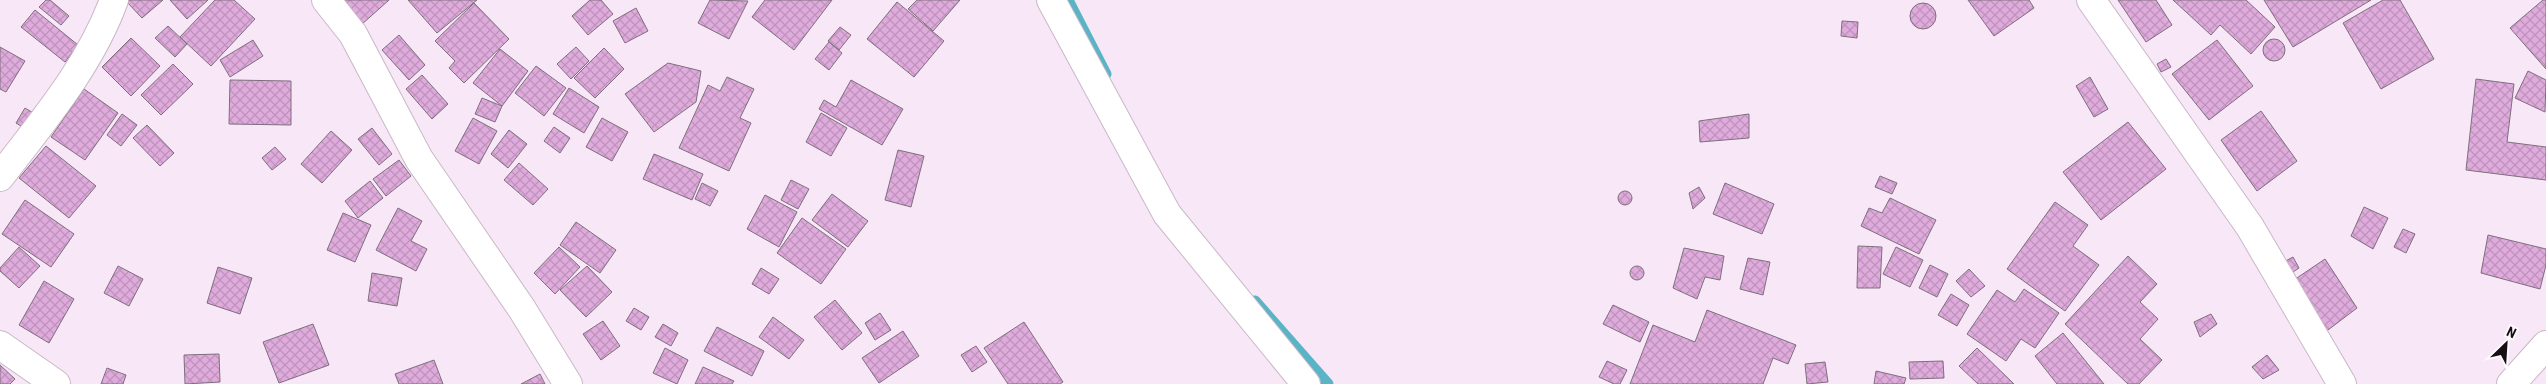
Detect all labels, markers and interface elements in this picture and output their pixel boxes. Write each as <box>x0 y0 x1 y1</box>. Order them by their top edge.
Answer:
north arrow <box>2481 319 2531 369</box>
text: N <box>2504 323 2519 341</box>

